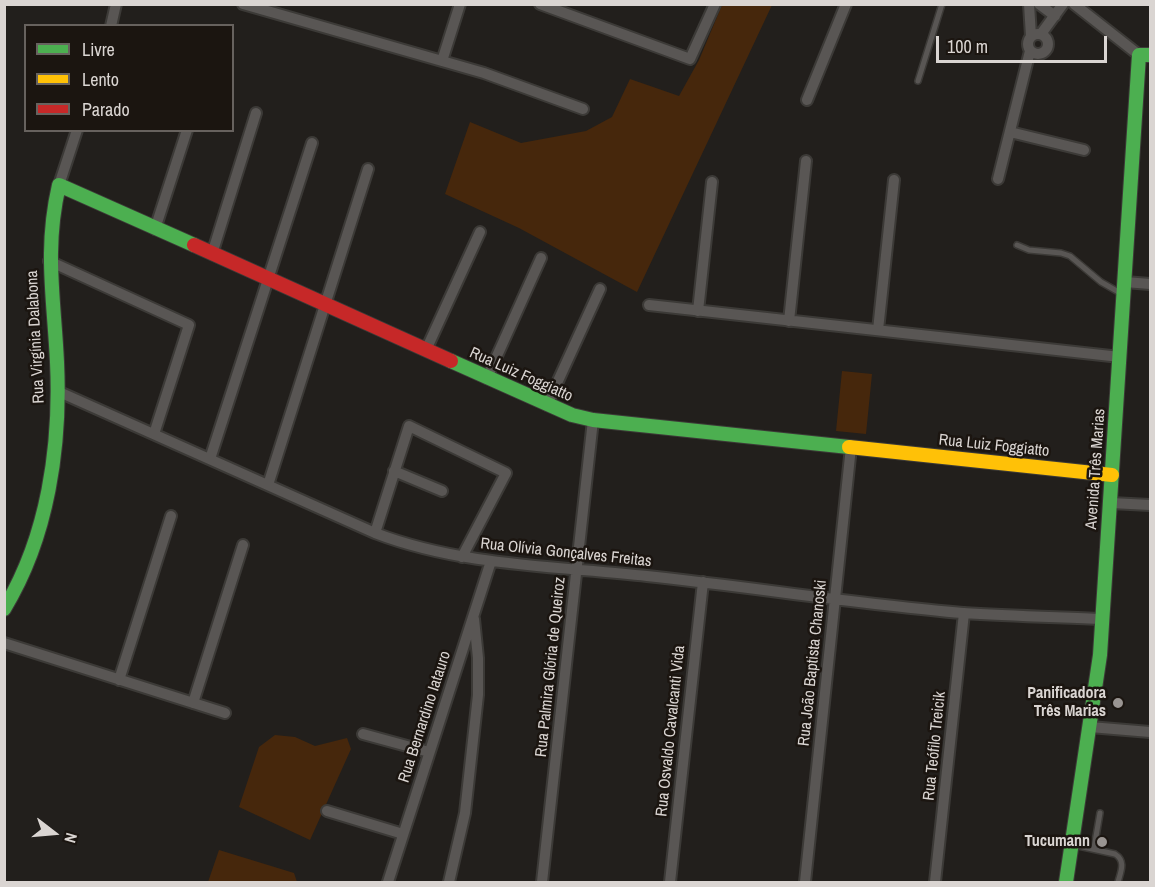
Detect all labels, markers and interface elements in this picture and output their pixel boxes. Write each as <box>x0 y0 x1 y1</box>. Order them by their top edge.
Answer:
legend <box>24 24 234 132</box>
scale bar <box>939 24 1110 62</box>
text: 100 m <box>947 34 988 59</box>
text: Livre <box>82 37 115 62</box>
text: Lento <box>82 67 119 92</box>
text: Parado <box>82 97 130 122</box>
street label: Rua Virgínia Dalabona <box>23 270 49 404</box>
street label: Rua Luiz Foggiatto <box>466 344 576 406</box>
street label: Avenida Três Marias <box>1082 408 1110 530</box>
street label: Rua Luiz Foggiatto <box>938 431 1050 461</box>
street label: Rua Olívia Gonçalves Freitas <box>479 534 653 572</box>
street label: Rua Palmira Glória de Queiroz <box>532 576 570 758</box>
street label: Rua João Baptista Chanoski <box>795 579 831 747</box>
street label: Rua Osvaldo Cavalcanti Vida <box>652 645 690 817</box>
street label: Rua Bernardino Iatauro <box>395 649 455 785</box>
place label: Panificadora Três Marias <box>1027 684 1106 722</box>
street label: Rua Teófilo Treicik <box>920 690 950 802</box>
marker: Panificadora Três Marias <box>1111 696 1125 710</box>
north arrow <box>24 803 84 863</box>
text: N <box>59 830 83 846</box>
place label: Tucumann <box>1025 832 1090 852</box>
marker: Tucumann <box>1095 835 1109 849</box>

